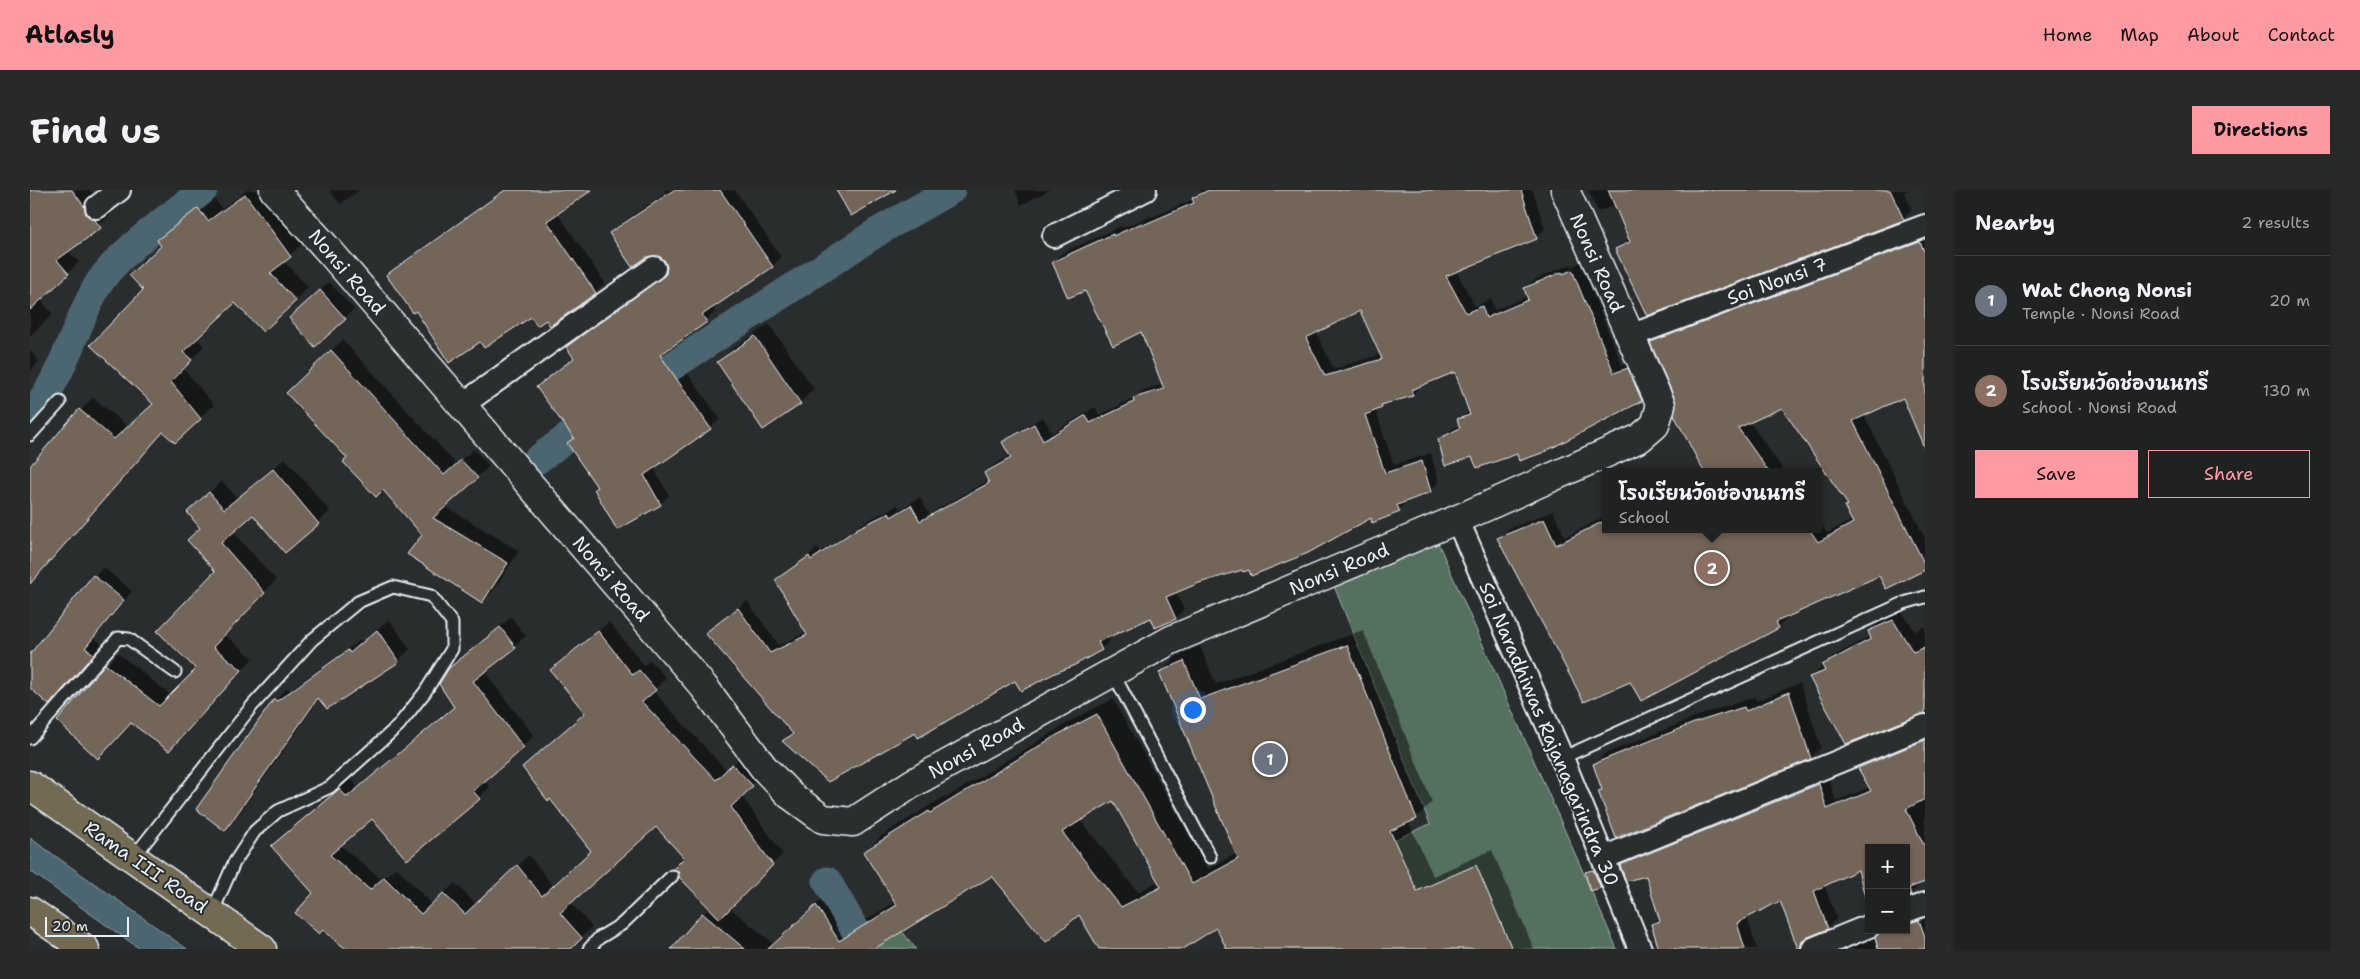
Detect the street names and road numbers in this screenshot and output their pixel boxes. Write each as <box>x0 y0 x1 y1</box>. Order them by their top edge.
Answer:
street label: Nonsi Road <box>1564 210 1630 316</box>
street label: Nonsi Road <box>303 224 391 320</box>
street label: Soi Nonsi 7 <box>1723 251 1831 311</box>
street label: Nonsi Road <box>567 531 655 627</box>
street label: Nonsi Road <box>1285 537 1393 601</box>
street label: Soi Naradhiwas Rajanagarindra 30 <box>1473 578 1625 890</box>
street label: Nonsi Road <box>924 711 1028 785</box>
street label: Rama III Road <box>79 815 213 919</box>

